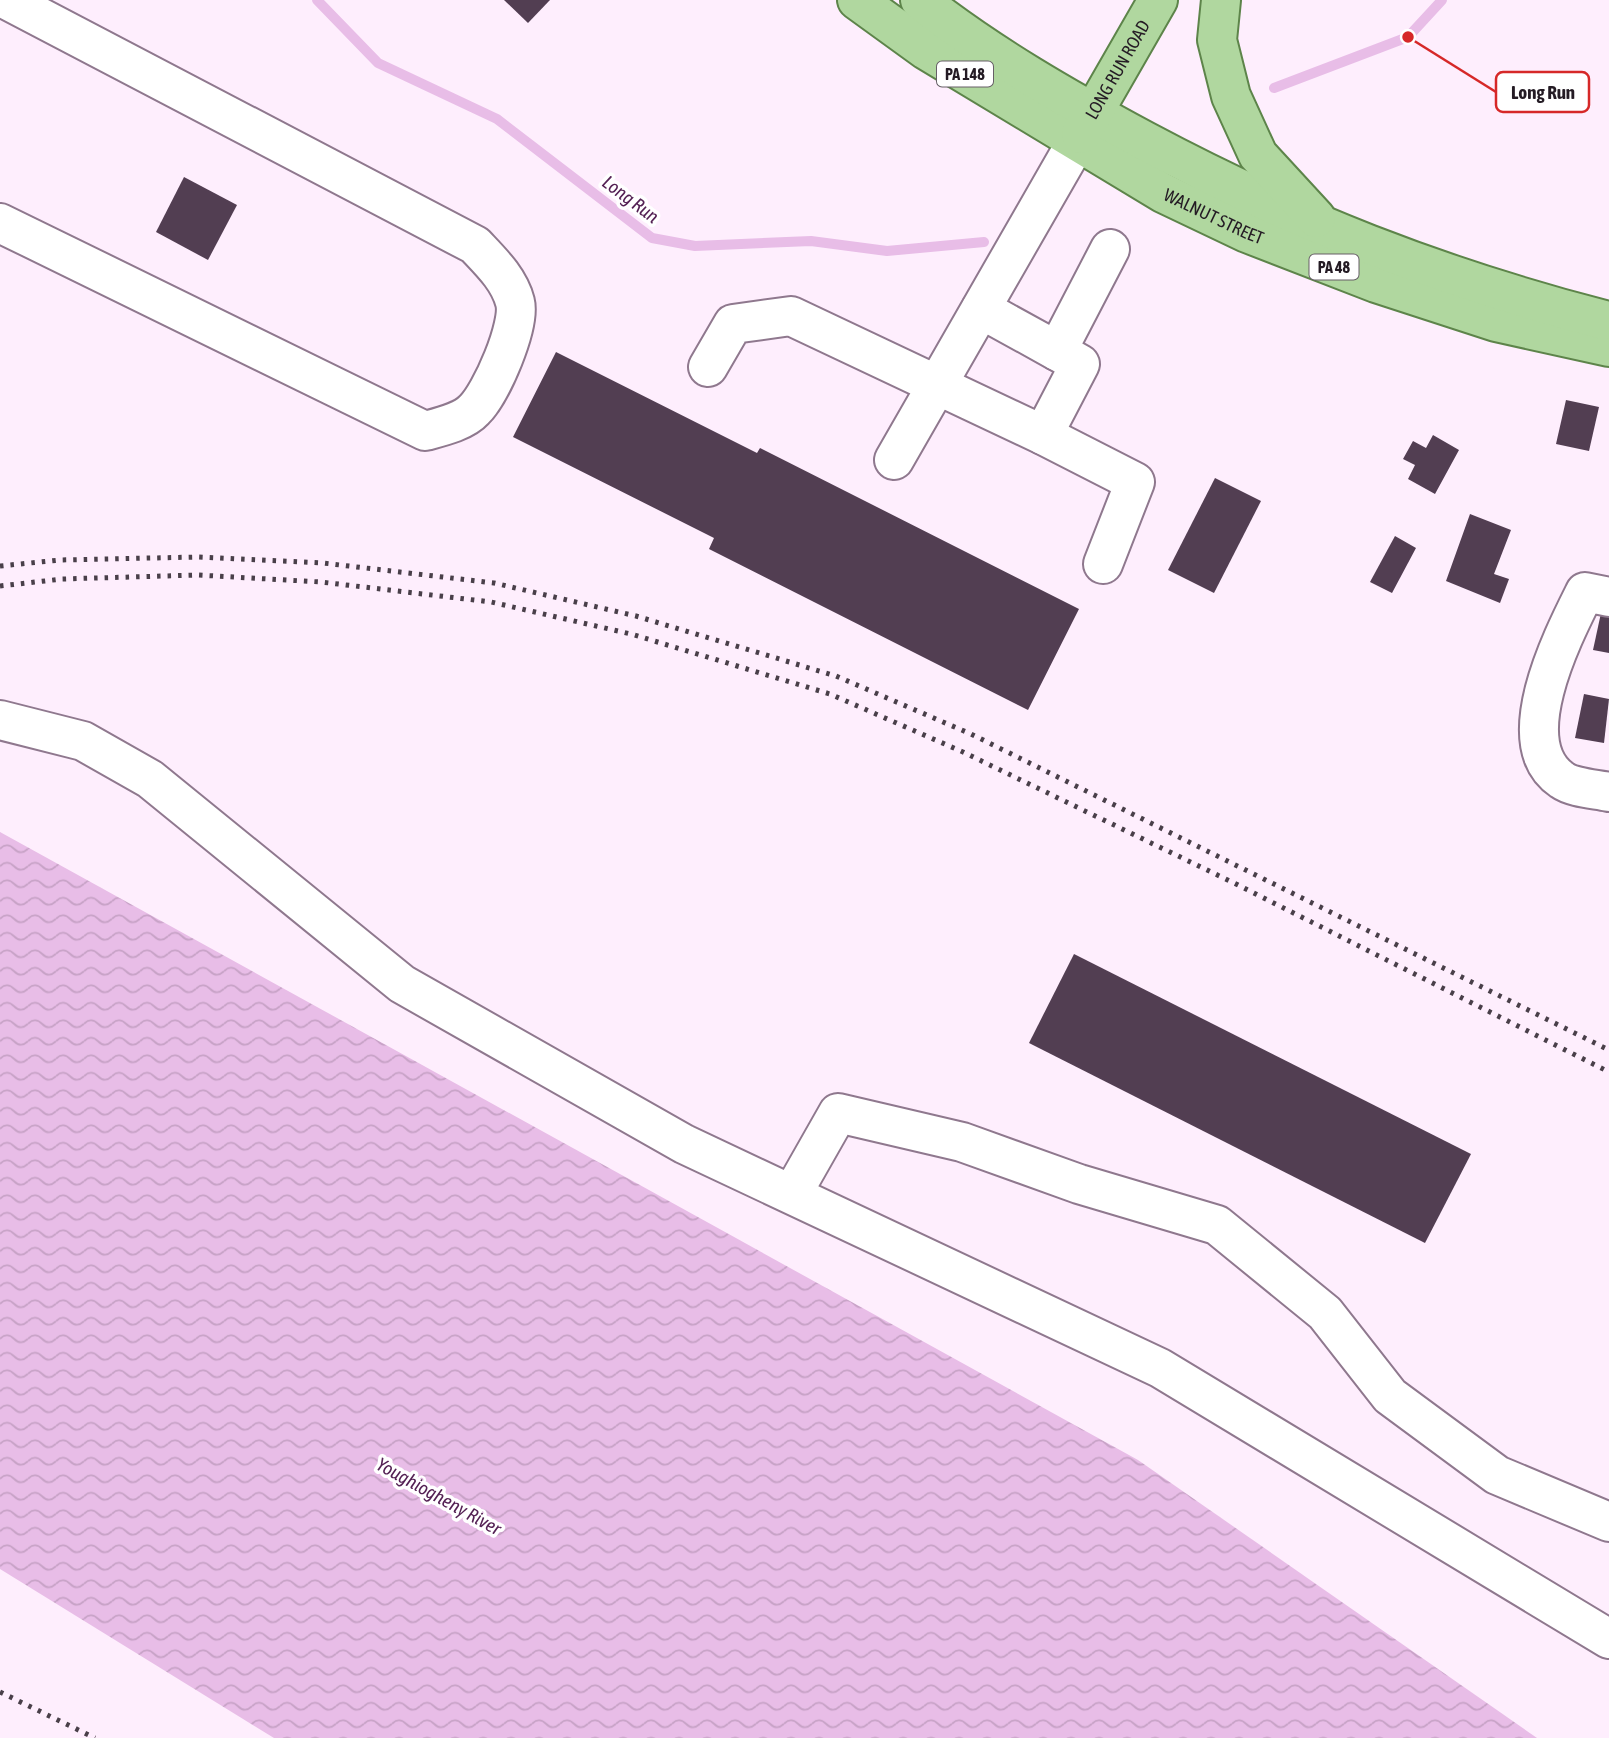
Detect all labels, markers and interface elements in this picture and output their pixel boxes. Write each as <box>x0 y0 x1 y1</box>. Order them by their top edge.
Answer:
street label: LONG RUN ROAD <box>1081 16 1154 123</box>
road number: PA 148 <box>937 61 993 86</box>
callout: Long Run <box>1496 72 1589 112</box>
text: Long Run <box>1511 81 1575 103</box>
water label: Long Run <box>598 171 664 227</box>
street label: WALNUT STREET <box>1161 184 1267 248</box>
road number: PA 48 <box>1310 255 1358 280</box>
water label: Youghiogheny River <box>373 1453 506 1540</box>

